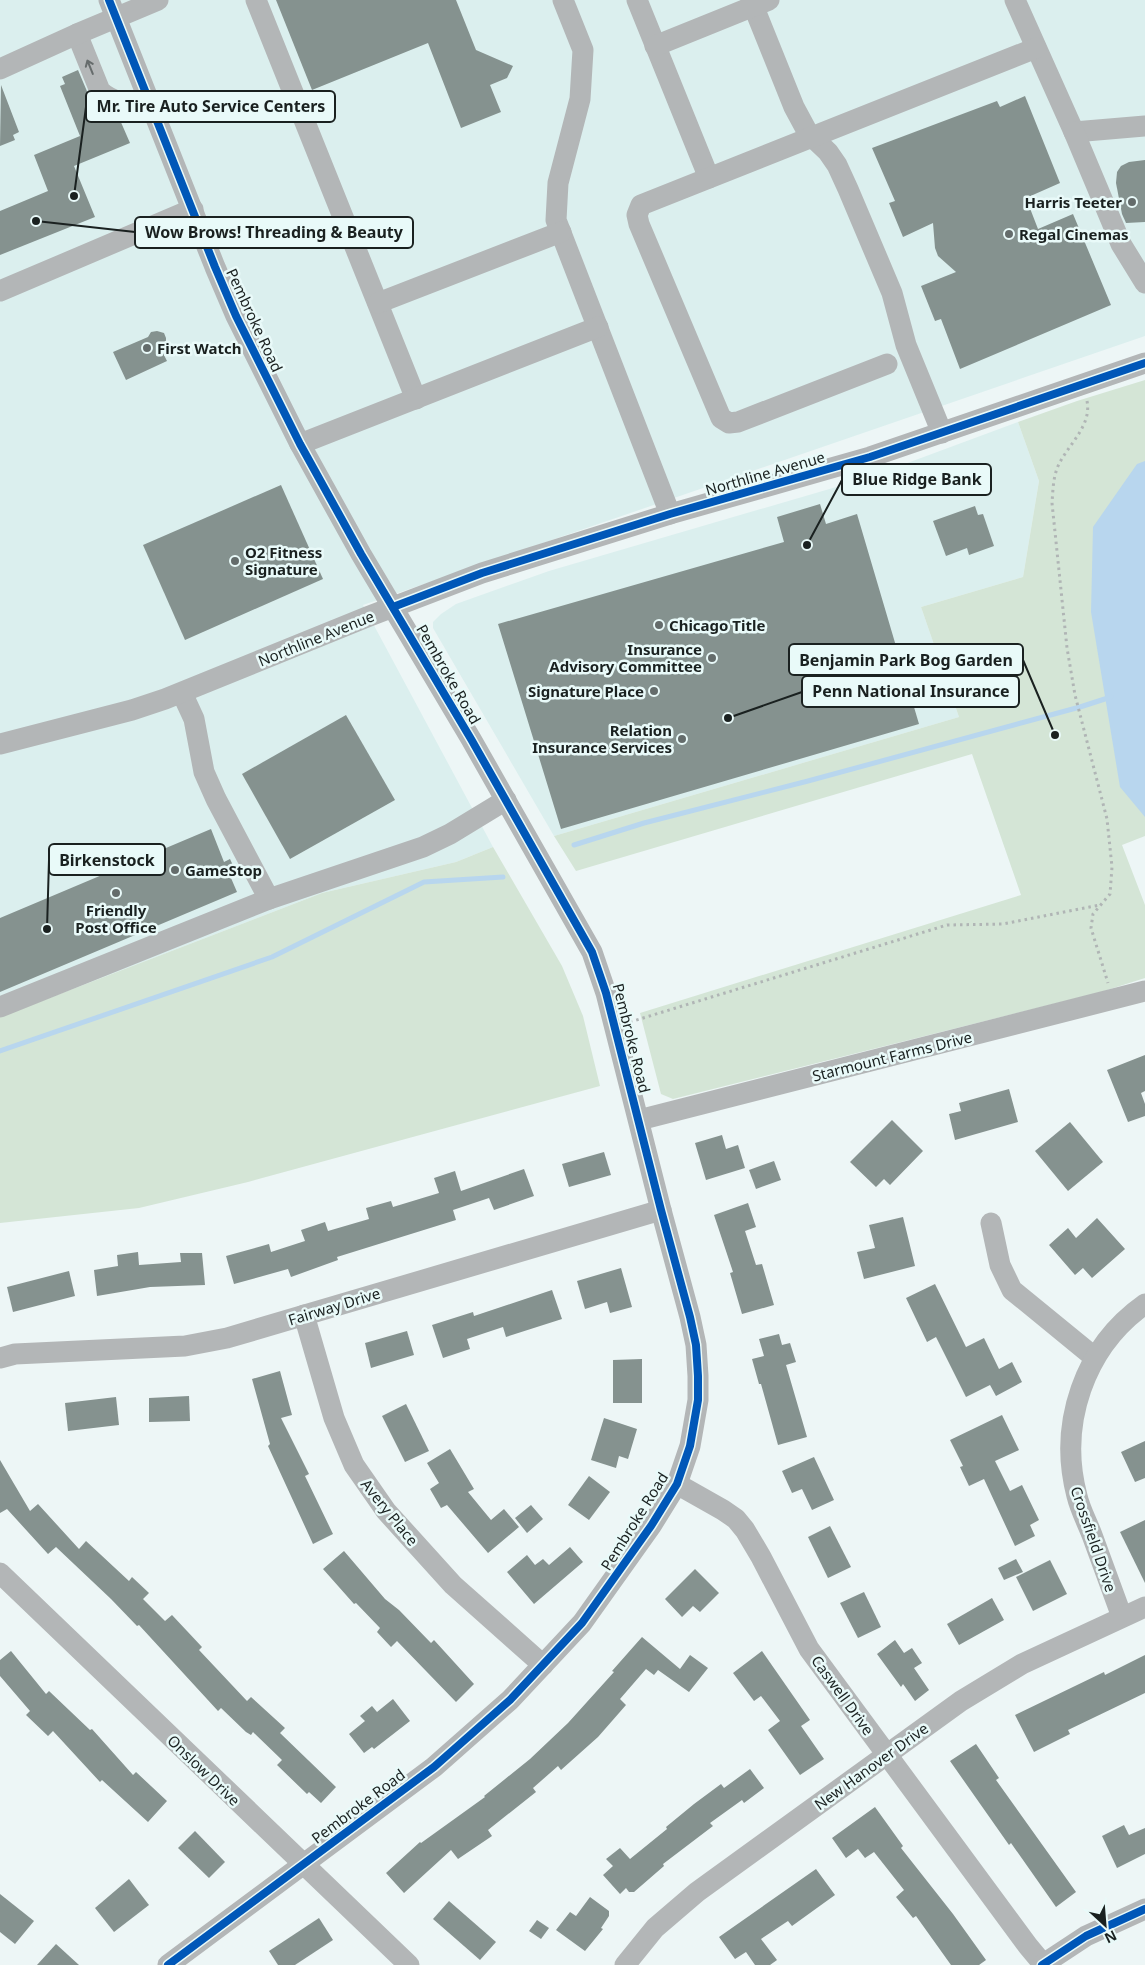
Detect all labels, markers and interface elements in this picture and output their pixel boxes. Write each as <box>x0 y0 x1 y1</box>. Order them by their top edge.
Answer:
one-way arrow <box>85 60 95 75</box>
callout: Mr. Tire Auto Service Centers <box>86 91 335 122</box>
text: Mr. Tire Auto Service Centers <box>97 95 325 117</box>
place label: Harris Teeter <box>1025 192 1122 212</box>
marker: Harris Teeter <box>1126 196 1138 208</box>
callout: Wow Brows! Threading & Beauty <box>135 217 413 248</box>
text: Wow Brows! Threading & Beauty <box>145 221 404 243</box>
place label: Regal Cinemas <box>1019 224 1129 244</box>
marker: Regal Cinemas <box>1003 228 1015 240</box>
street label: Pembroke Road <box>222 265 288 375</box>
place label: First Watch <box>157 338 242 358</box>
marker: First Watch <box>141 342 153 354</box>
street label: Northline Avenue <box>703 446 827 500</box>
callout: Blue Ridge Bank <box>842 464 991 495</box>
text: Blue Ridge Bank <box>852 468 982 490</box>
place label: O2 Fitness Signature <box>245 542 322 579</box>
marker: O2 Fitness Signature <box>229 555 241 567</box>
street label: Northline Avenue <box>255 606 377 670</box>
place label: Chicago Title <box>669 615 765 635</box>
marker: Chicago Title <box>653 619 665 631</box>
street label: Pembroke Road <box>412 620 486 728</box>
place label: Insurance Advisory Committee <box>549 639 702 676</box>
callout: Benjamin Park Bog Garden <box>789 644 1023 675</box>
text: Benjamin Park Bog Garden <box>799 649 1013 671</box>
marker: Insurance Advisory Committee <box>706 652 718 664</box>
callout: Penn National Insurance <box>802 676 1019 707</box>
text: Penn National Insurance <box>812 680 1010 702</box>
place label: Signature Place <box>528 681 644 701</box>
marker: Signature Place <box>648 685 660 697</box>
place label: Relation Insurance Services <box>532 720 672 757</box>
marker: Relation Insurance Services <box>676 733 688 745</box>
callout: Birkenstock <box>49 844 165 875</box>
text: Birkenstock <box>59 849 155 871</box>
place label: GameStop <box>185 860 262 880</box>
marker: GameStop <box>169 864 181 876</box>
marker: Friendly Post Office <box>110 887 122 899</box>
place label: Friendly Post Office <box>75 900 157 937</box>
street label: Pembroke Road <box>609 981 655 1095</box>
street label: Starmount Farms Drive <box>810 1026 974 1086</box>
street label: Fairway Drive <box>286 1283 382 1329</box>
street label: Pembroke Road <box>596 1468 672 1574</box>
street label: Avery Place <box>357 1474 423 1550</box>
street label: Crossfield Drive <box>1067 1484 1121 1594</box>
street label: Caswell Drive <box>807 1651 879 1739</box>
street label: New Hanover Drive <box>810 1718 932 1814</box>
street label: Onslow Drive <box>163 1730 245 1810</box>
street label: Pembroke Road <box>307 1764 409 1848</box>
north arrow <box>1080 1900 1130 1950</box>
text: N <box>1102 1926 1120 1948</box>

